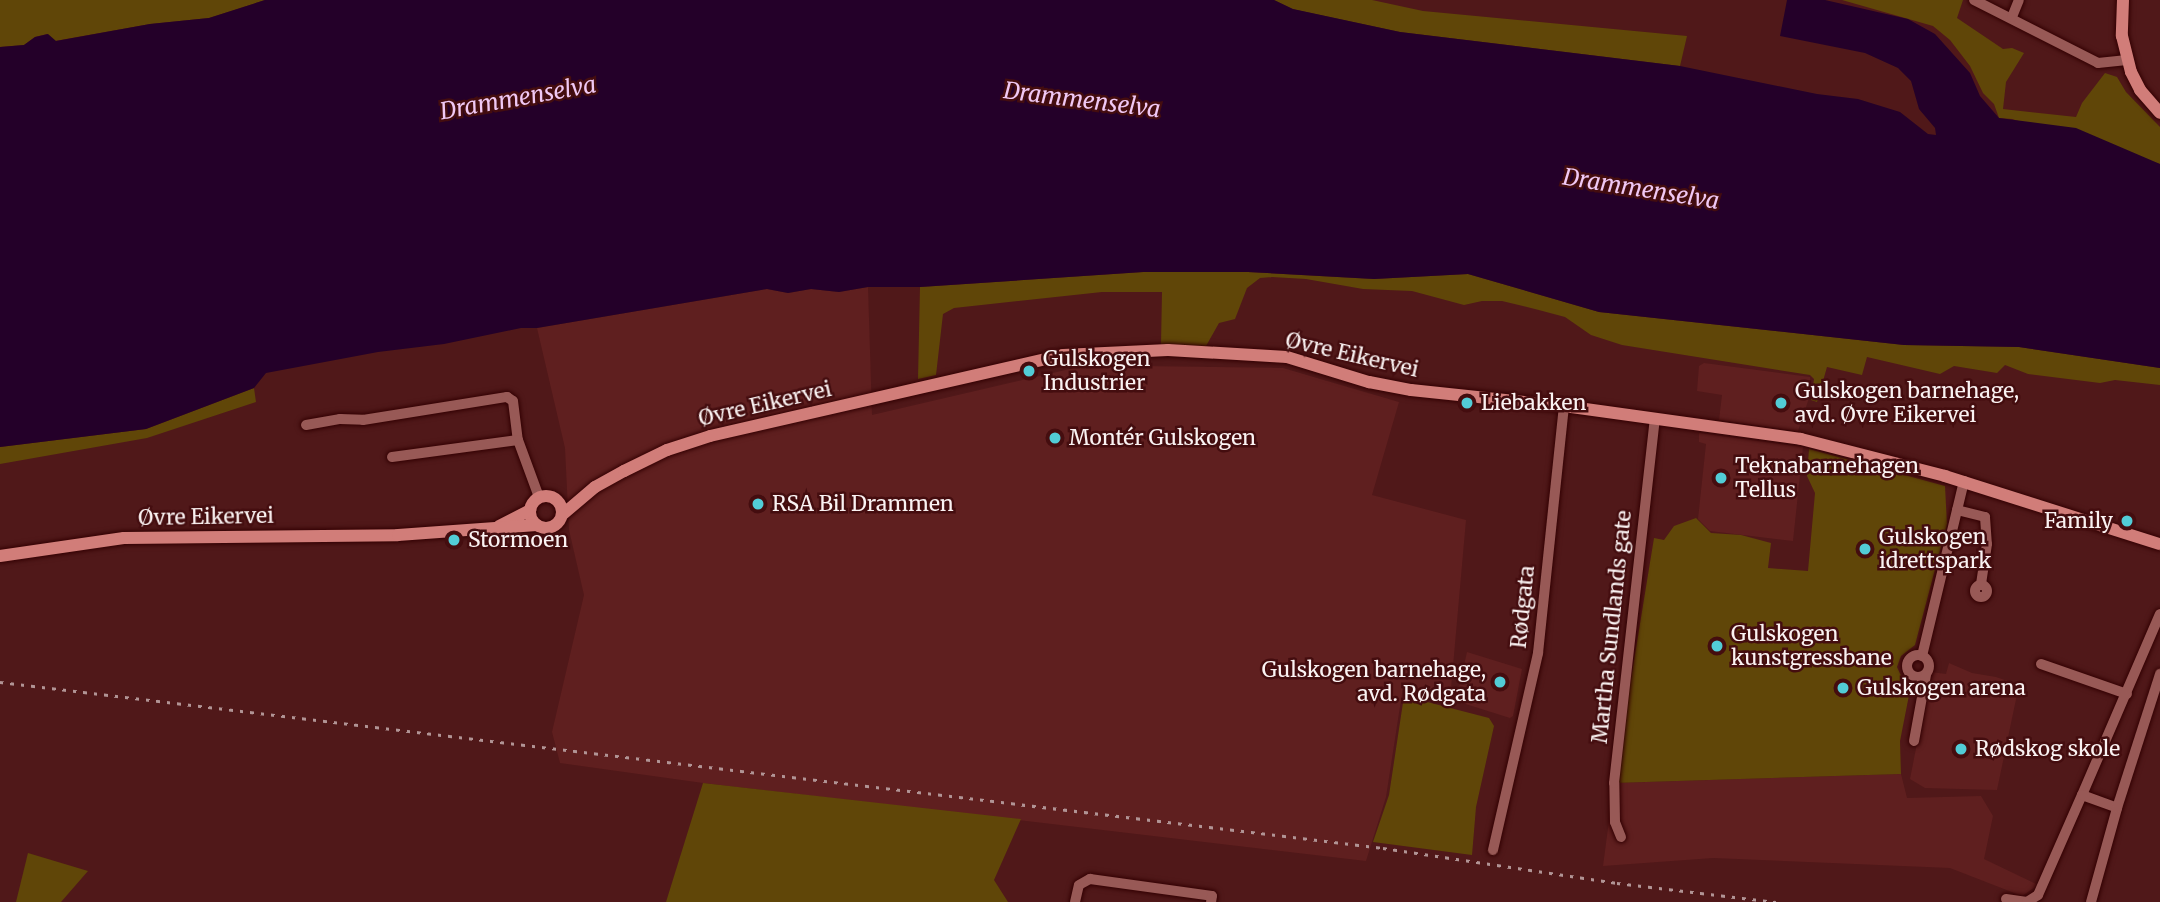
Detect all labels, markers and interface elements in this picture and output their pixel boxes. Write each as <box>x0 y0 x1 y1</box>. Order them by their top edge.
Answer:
water label: Drammenselva <box>438 71 598 125</box>
water label: Drammenselva <box>1002 77 1162 123</box>
water label: Drammenselva <box>1561 163 1721 215</box>
street label: Øvre Eikervei <box>1283 327 1421 383</box>
place label: Gulskogen Industrier <box>1043 346 1150 396</box>
marker: Gulskogen Industrier <box>1021 363 1037 379</box>
street label: Øvre Eikervei <box>696 376 834 432</box>
place label: Gulskogen barnehage, avd. Øvre Eikervei <box>1795 378 2019 428</box>
place label: Liebakken <box>1481 390 1586 416</box>
marker: Liebakken <box>1459 395 1475 411</box>
marker: Gulskogen barnehage, avd. Øvre Eikervei <box>1773 395 1789 411</box>
place label: Montér Gulskogen <box>1069 425 1256 451</box>
marker: Montér Gulskogen <box>1047 430 1063 446</box>
place label: Teknabarnehagen Tellus <box>1735 453 1919 503</box>
marker: Teknabarnehagen Tellus <box>1713 470 1729 486</box>
place label: RSA Bil Drammen <box>772 491 954 517</box>
marker: RSA Bil Drammen <box>750 496 766 512</box>
street label: Øvre Eikervei <box>138 503 274 531</box>
place label: Family <box>2044 508 2113 534</box>
street label: Martha Sundlands gate <box>1587 509 1637 745</box>
marker: Family <box>2119 513 2135 529</box>
place label: Gulskogen idrettspark <box>1879 524 1992 574</box>
place label: Stormoen <box>468 527 568 553</box>
marker: Stormoen <box>446 532 462 548</box>
marker: Gulskogen idrettspark <box>1857 541 1873 557</box>
street label: Rødgata <box>1506 564 1540 650</box>
place label: Gulskogen kunstgressbane <box>1731 621 1892 671</box>
marker: Gulskogen kunstgressbane <box>1709 638 1725 654</box>
place label: Gulskogen barnehage, avd. Rødgata <box>1262 657 1486 707</box>
marker: Gulskogen barnehage, avd. Rødgata <box>1492 674 1508 690</box>
place label: Gulskogen arena <box>1857 675 2026 701</box>
marker: Gulskogen arena <box>1835 680 1851 696</box>
place label: Rødskog skole <box>1975 736 2120 762</box>
marker: Rødskog skole <box>1953 741 1969 757</box>

